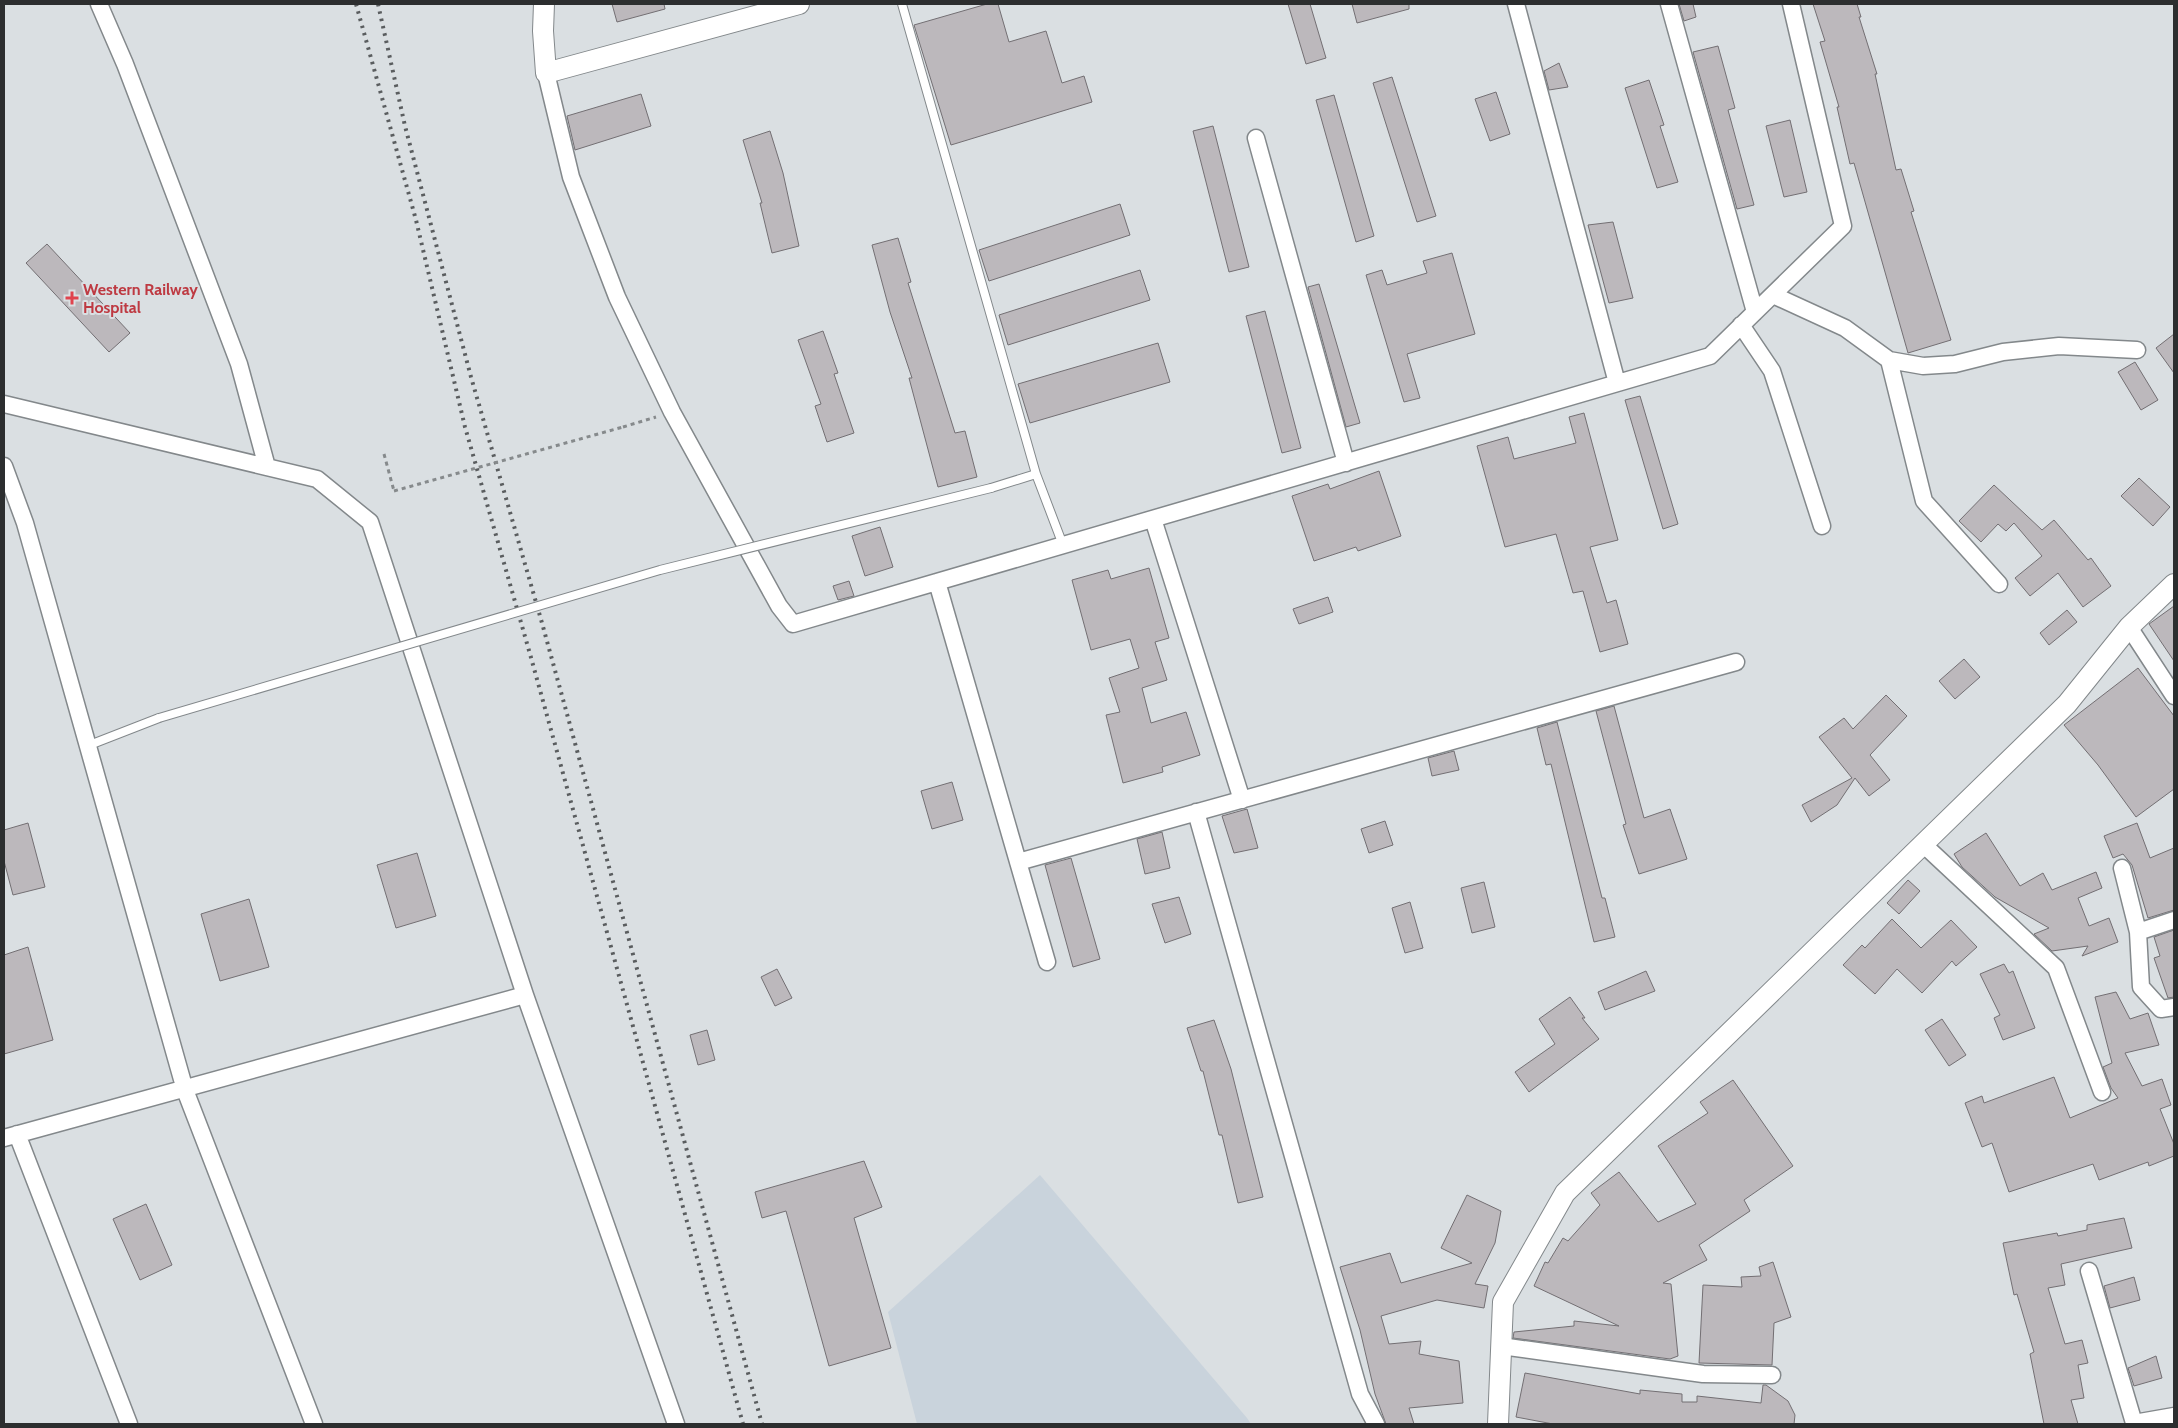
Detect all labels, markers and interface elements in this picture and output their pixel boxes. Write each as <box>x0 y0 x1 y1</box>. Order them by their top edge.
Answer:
place label: Western Railway Hospital <box>83 280 198 317</box>
marker: Western Railway Hospital <box>65 291 79 305</box>

